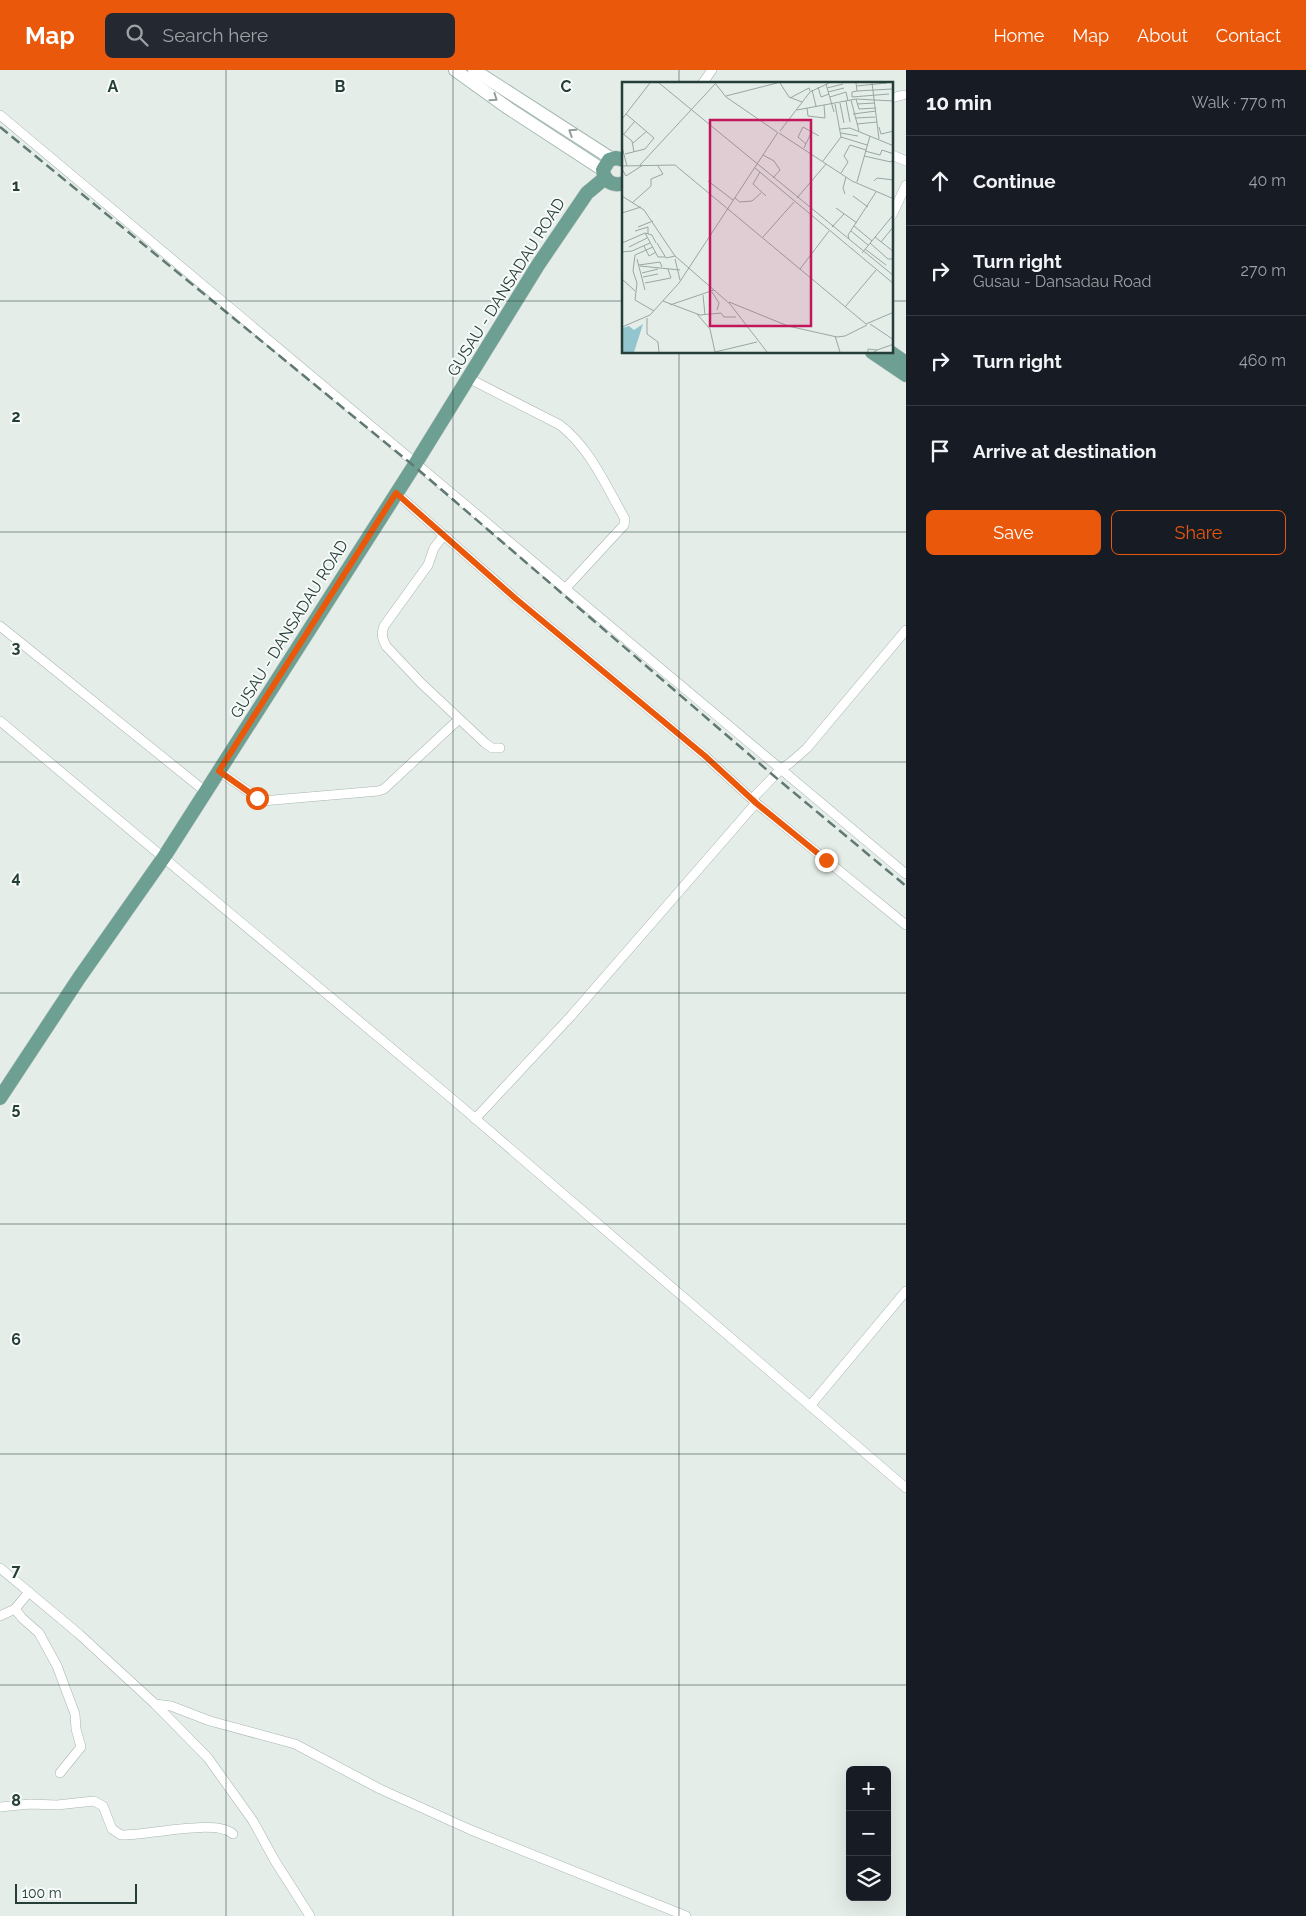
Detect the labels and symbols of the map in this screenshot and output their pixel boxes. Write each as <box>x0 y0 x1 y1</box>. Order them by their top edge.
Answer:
text: A <box>108 77 119 96</box>
text: B <box>335 77 346 96</box>
text: C <box>561 77 572 96</box>
inset map <box>622 82 894 354</box>
one-way arrow <box>489 92 498 101</box>
one-way arrow <box>568 128 577 138</box>
text: 1 <box>12 176 20 195</box>
street label: GUSAU - DANSADAU ROAD <box>443 194 569 380</box>
text: 2 <box>11 407 21 426</box>
street label: GUSAU - DANSADAU ROAD <box>226 536 352 722</box>
text: 3 <box>12 638 21 657</box>
route start <box>246 787 269 810</box>
route end <box>815 849 838 872</box>
text: 4 <box>11 868 21 887</box>
text: 5 <box>12 1099 21 1118</box>
text: 6 <box>11 1330 21 1349</box>
text: 7 <box>12 1561 21 1580</box>
text: 8 <box>11 1791 21 1810</box>
scale bar <box>15 1881 138 1904</box>

